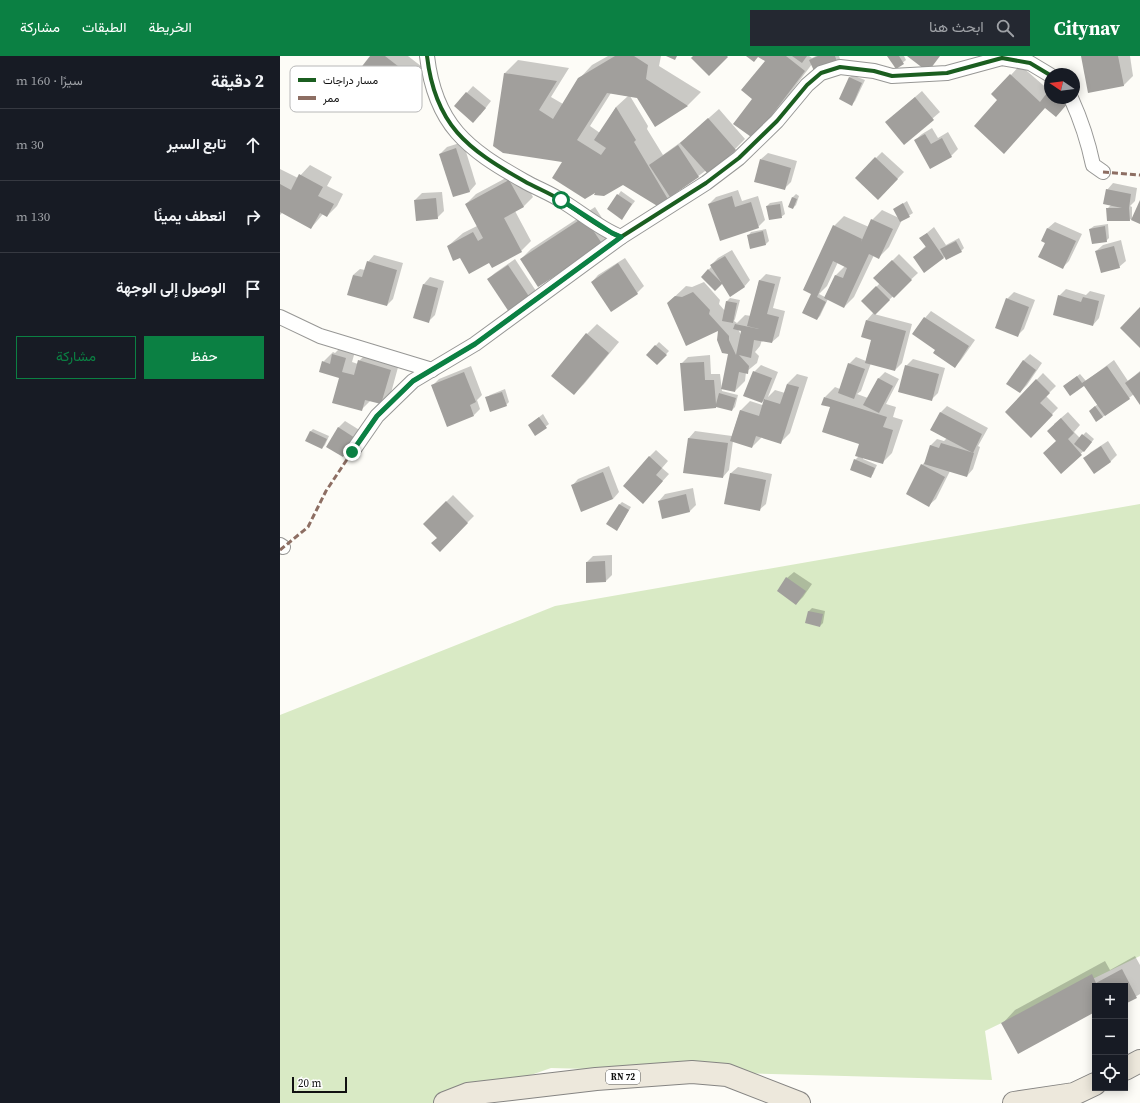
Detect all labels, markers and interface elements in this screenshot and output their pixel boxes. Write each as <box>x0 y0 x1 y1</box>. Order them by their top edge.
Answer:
search box <box>750 10 1030 46</box>
text: Citynav <box>1054 15 1120 41</box>
text: ابحث هنا <box>929 16 984 37</box>
text: مشاركة <box>20 17 60 37</box>
text: الطبقات <box>82 17 126 37</box>
text: الخريطة <box>148 17 192 37</box>
icon: search <box>994 17 1016 39</box>
legend <box>290 66 422 112</box>
north arrow <box>1044 68 1080 104</box>
text: 2 دقيقة <box>211 69 264 93</box>
text: سيرًا · 160 m <box>16 72 83 89</box>
text: مسار دراجات <box>323 73 378 88</box>
text: ممر <box>322 91 340 106</box>
text: تابع السير <box>167 133 226 154</box>
icon: ahead <box>242 134 264 156</box>
text: 30 m <box>16 136 44 153</box>
route start <box>552 191 570 209</box>
text: انعطف يمينًا <box>154 205 226 226</box>
icon: right <box>242 206 264 228</box>
text: 130 m <box>16 208 50 225</box>
text: الوصول إلى الوجهة <box>116 277 226 298</box>
icon: arrive <box>242 278 264 300</box>
button: مشاركة <box>16 336 136 379</box>
button: حفظ <box>144 336 264 379</box>
route end <box>343 443 361 461</box>
map controls <box>1092 983 1128 1091</box>
button: + <box>1092 983 1128 1019</box>
button: − <box>1092 1019 1128 1055</box>
button: locate <box>1092 1055 1128 1091</box>
road number: RN 72 <box>606 1070 640 1084</box>
scale bar <box>292 1075 347 1094</box>
text: 20 m <box>298 1076 321 1091</box>

